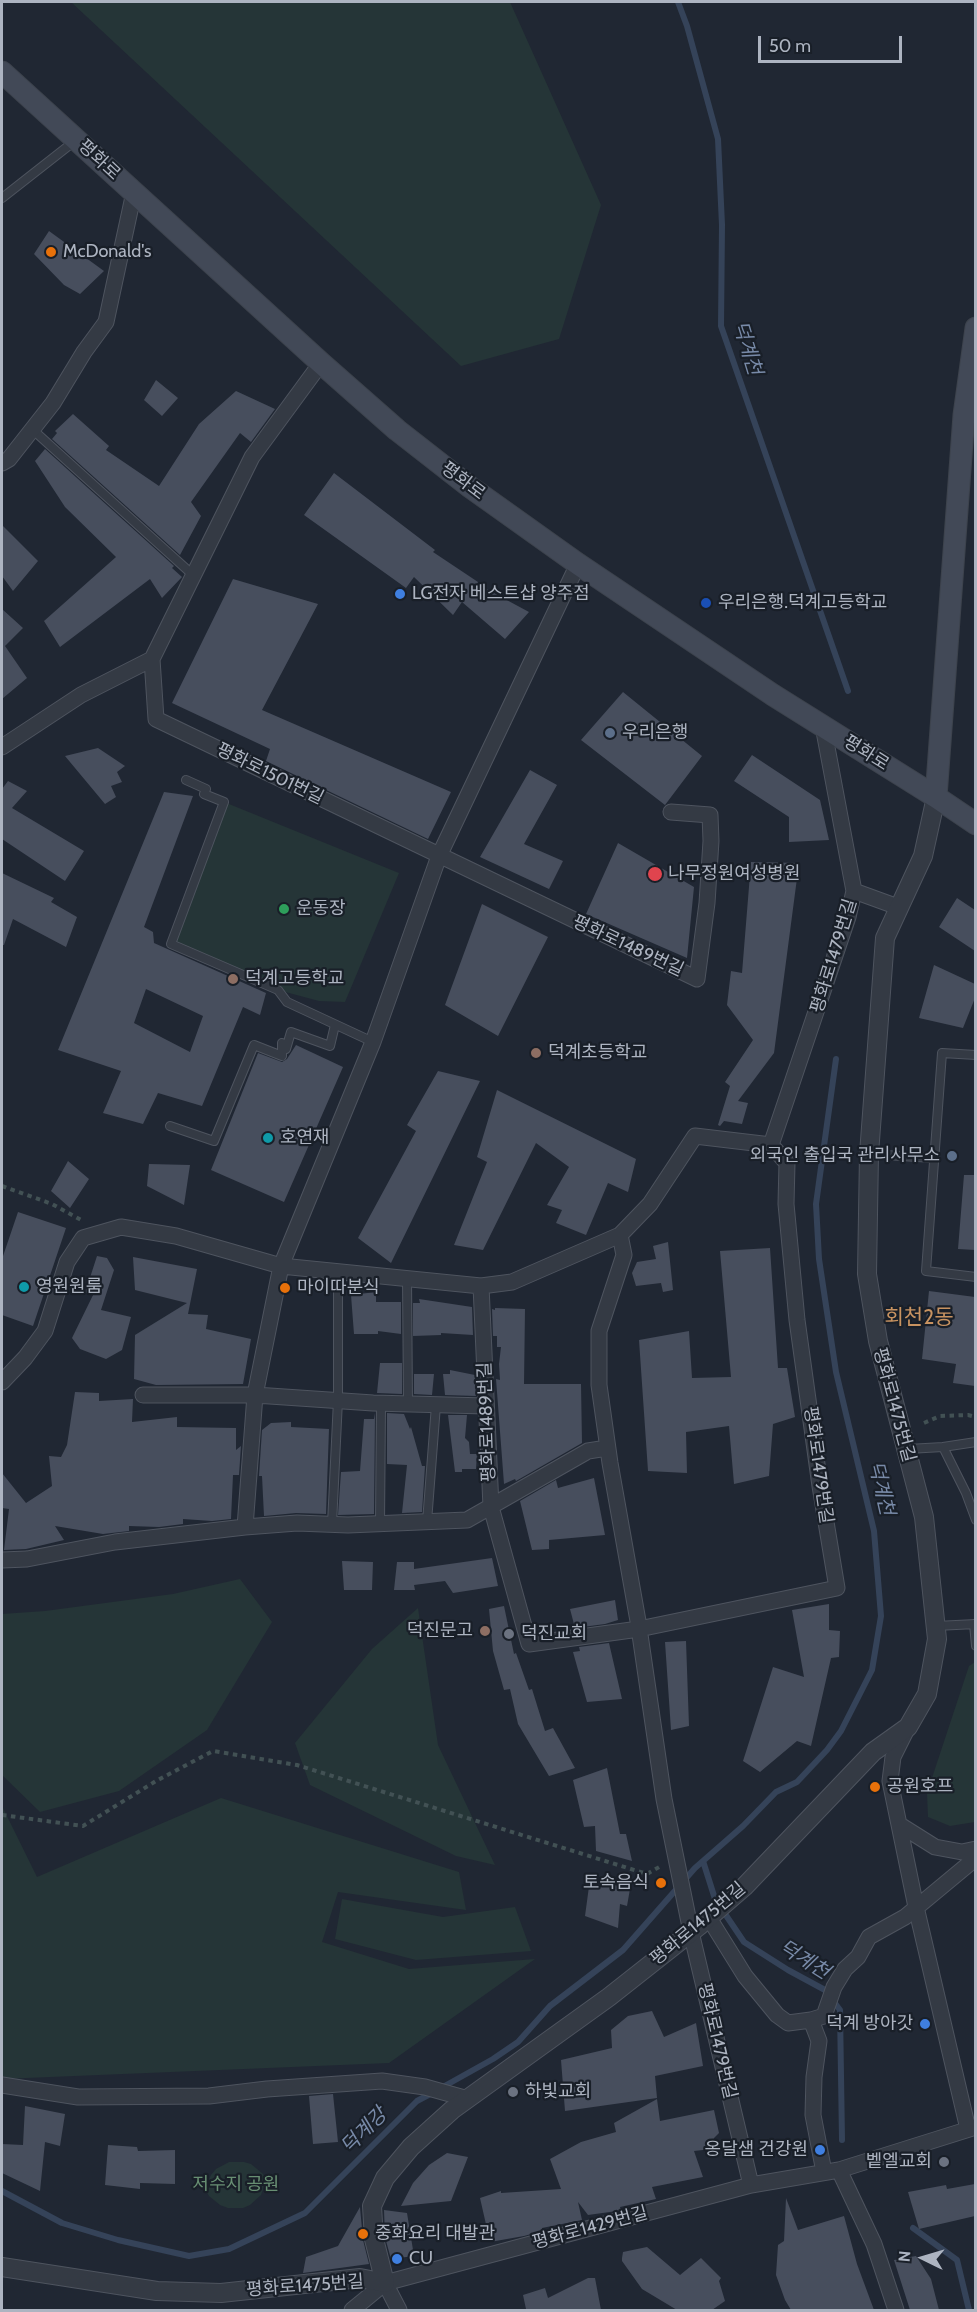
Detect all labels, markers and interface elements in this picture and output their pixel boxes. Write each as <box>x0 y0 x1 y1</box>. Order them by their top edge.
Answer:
scale bar <box>761 24 905 62</box>
text: 50 m <box>769 35 811 57</box>
street label: 평화로 <box>73 135 125 185</box>
place label: McDonald's <box>63 241 151 263</box>
marker: McDonald's <box>44 245 58 259</box>
water label: 덕계천 <box>727 318 767 378</box>
street label: 평화로 <box>437 457 489 505</box>
place label: LG전자 베스트샵 양주점 <box>412 583 590 605</box>
marker: LG전자 베스트샵 양주점 <box>393 587 407 601</box>
place label: 우리은행.덕계고등학교 <box>718 592 887 614</box>
marker: 우리은행.덕계고등학교 <box>699 596 713 610</box>
place label: 우리은행 <box>622 722 688 744</box>
marker: 우리은행 <box>603 726 617 740</box>
street label: 평화로 <box>839 731 893 775</box>
street label: 평화로1501번길 <box>213 739 327 809</box>
place label: 나무정원여성병원 <box>668 863 800 885</box>
marker: 나무정원여성병원 <box>646 865 664 883</box>
street label: 평화로1479번길 <box>806 896 862 1016</box>
place label: 운동장 <box>296 898 346 920</box>
marker: 운동장 <box>277 902 291 916</box>
street label: 평화로1489번길 <box>569 911 687 981</box>
place label: 덕계고등학교 <box>245 968 344 990</box>
marker: 덕계고등학교 <box>226 972 240 986</box>
place label: 덕계초등학교 <box>548 1042 647 1064</box>
marker: 덕계초등학교 <box>529 1046 543 1060</box>
place label: 호연재 <box>280 1127 330 1149</box>
marker: 호연재 <box>261 1131 275 1145</box>
place label: 외국인 출입국 관리사무소 <box>750 1145 940 1167</box>
marker: 외국인 출입국 관리사무소 <box>945 1149 959 1163</box>
place label: 영원원룸 <box>36 1276 102 1298</box>
place label: 마이따분식 <box>297 1277 380 1299</box>
marker: 영원원룸 <box>17 1280 31 1294</box>
marker: 마이따분식 <box>278 1281 292 1295</box>
district label: 회천2동 <box>885 1305 953 1331</box>
street label: 평화로1475번길 <box>868 1345 920 1465</box>
street label: 평화로1489번길 <box>474 1362 500 1482</box>
street label: 평화로1479번길 <box>799 1405 837 1525</box>
water label: 덕계천 <box>863 1458 899 1518</box>
place label: 덕진문고 <box>407 1620 473 1642</box>
place label: 덕진교회 <box>521 1623 587 1645</box>
marker: 덕진문고 <box>478 1624 492 1638</box>
marker: 덕진교회 <box>502 1627 516 1641</box>
place label: 공원호프 <box>887 1776 953 1798</box>
marker: 공원호프 <box>868 1780 882 1794</box>
place label: 토속음식 <box>583 1872 649 1894</box>
marker: 토속음식 <box>654 1876 668 1890</box>
street label: 평화로1475번길 <box>646 1878 750 1970</box>
water label: 덕계천 <box>774 1935 834 1985</box>
street label: 평화로1479번길 <box>693 1981 741 2101</box>
place label: 덕계 방아갓 <box>826 2013 913 2035</box>
marker: 덕계 방아갓 <box>918 2017 932 2031</box>
place label: 하빛교회 <box>525 2081 591 2103</box>
marker: 하빛교회 <box>506 2085 520 2099</box>
water label: 덕계강 <box>336 2103 392 2159</box>
place label: 옹달샘 건강원 <box>705 2139 808 2161</box>
marker: 옹달샘 건강원 <box>813 2143 827 2157</box>
place label: 벹엘교회 <box>866 2151 932 2173</box>
marker: 벹엘교회 <box>937 2155 951 2169</box>
park label: 저수지 공원 <box>193 2174 279 2196</box>
street label: 평화로1429번길 <box>530 2202 650 2254</box>
place label: 중화요리 대발관 <box>375 2223 495 2245</box>
marker: 중화요리 대발관 <box>356 2227 370 2241</box>
north arrow <box>893 2228 953 2288</box>
place label: CU <box>409 2248 433 2270</box>
text: N <box>895 2250 915 2263</box>
marker: CU <box>390 2252 404 2266</box>
street label: 평화로1475번길 <box>245 2271 365 2301</box>

